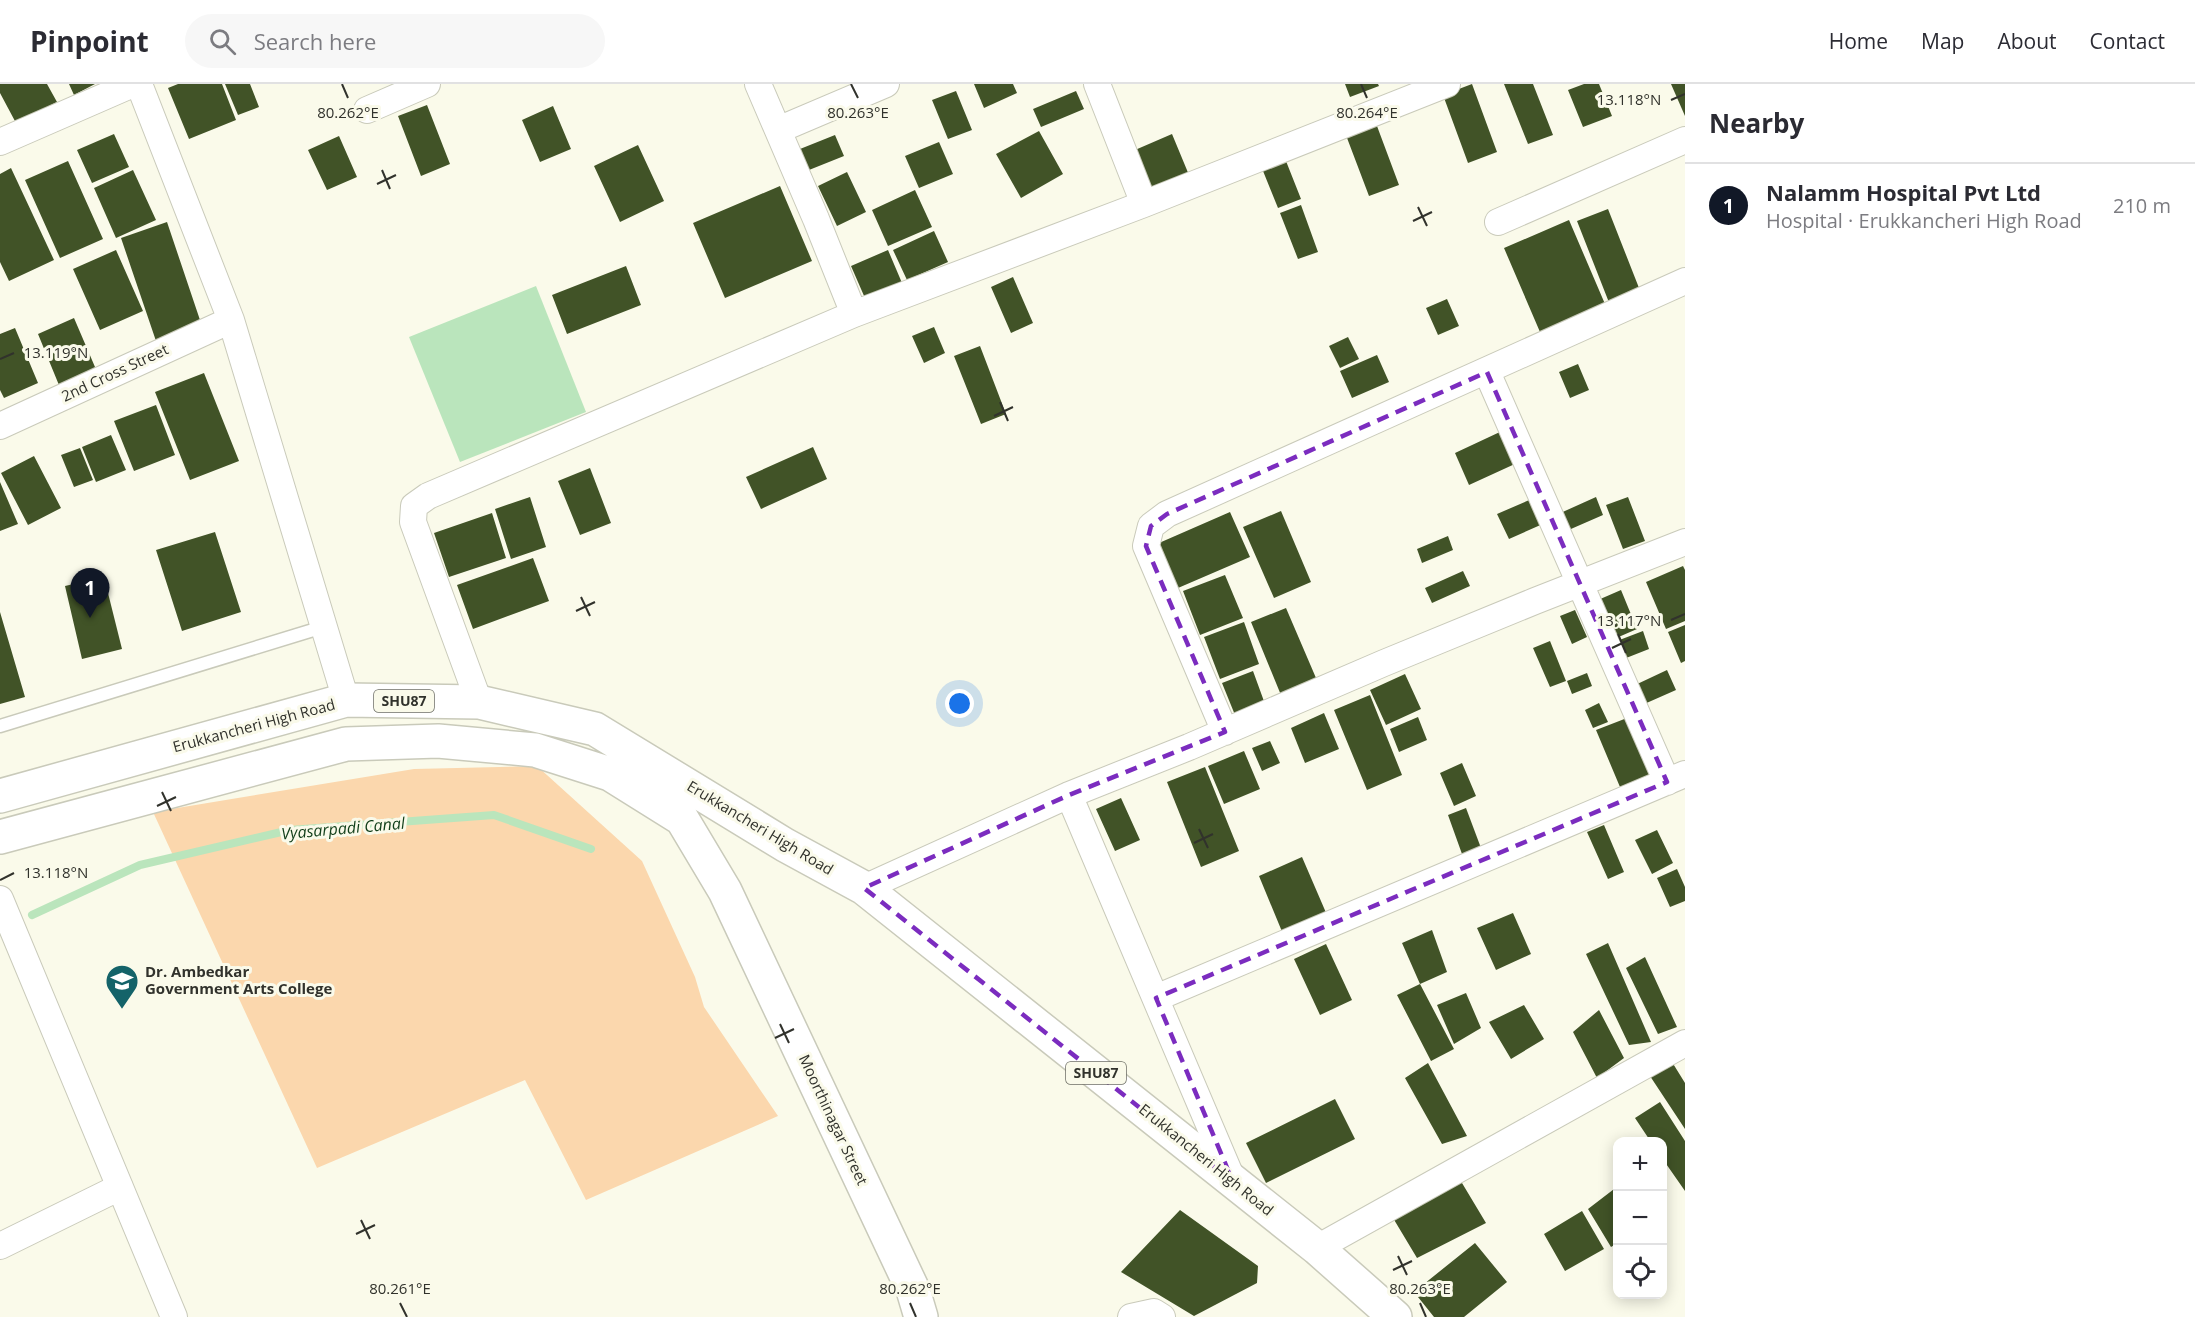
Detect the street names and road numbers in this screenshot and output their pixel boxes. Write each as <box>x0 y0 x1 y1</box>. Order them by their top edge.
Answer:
street label: 2nd Cross Street <box>58 339 171 406</box>
road number: SHU87 <box>374 690 434 712</box>
street label: Erukkancheri High Road <box>170 694 337 756</box>
street label: Erukkancheri High Road <box>684 775 837 879</box>
street label: Moorthinagar Street <box>795 1051 873 1188</box>
road number: SHU87 <box>1066 1062 1126 1084</box>
street label: Erukkancheri High Road <box>1135 1099 1278 1220</box>

